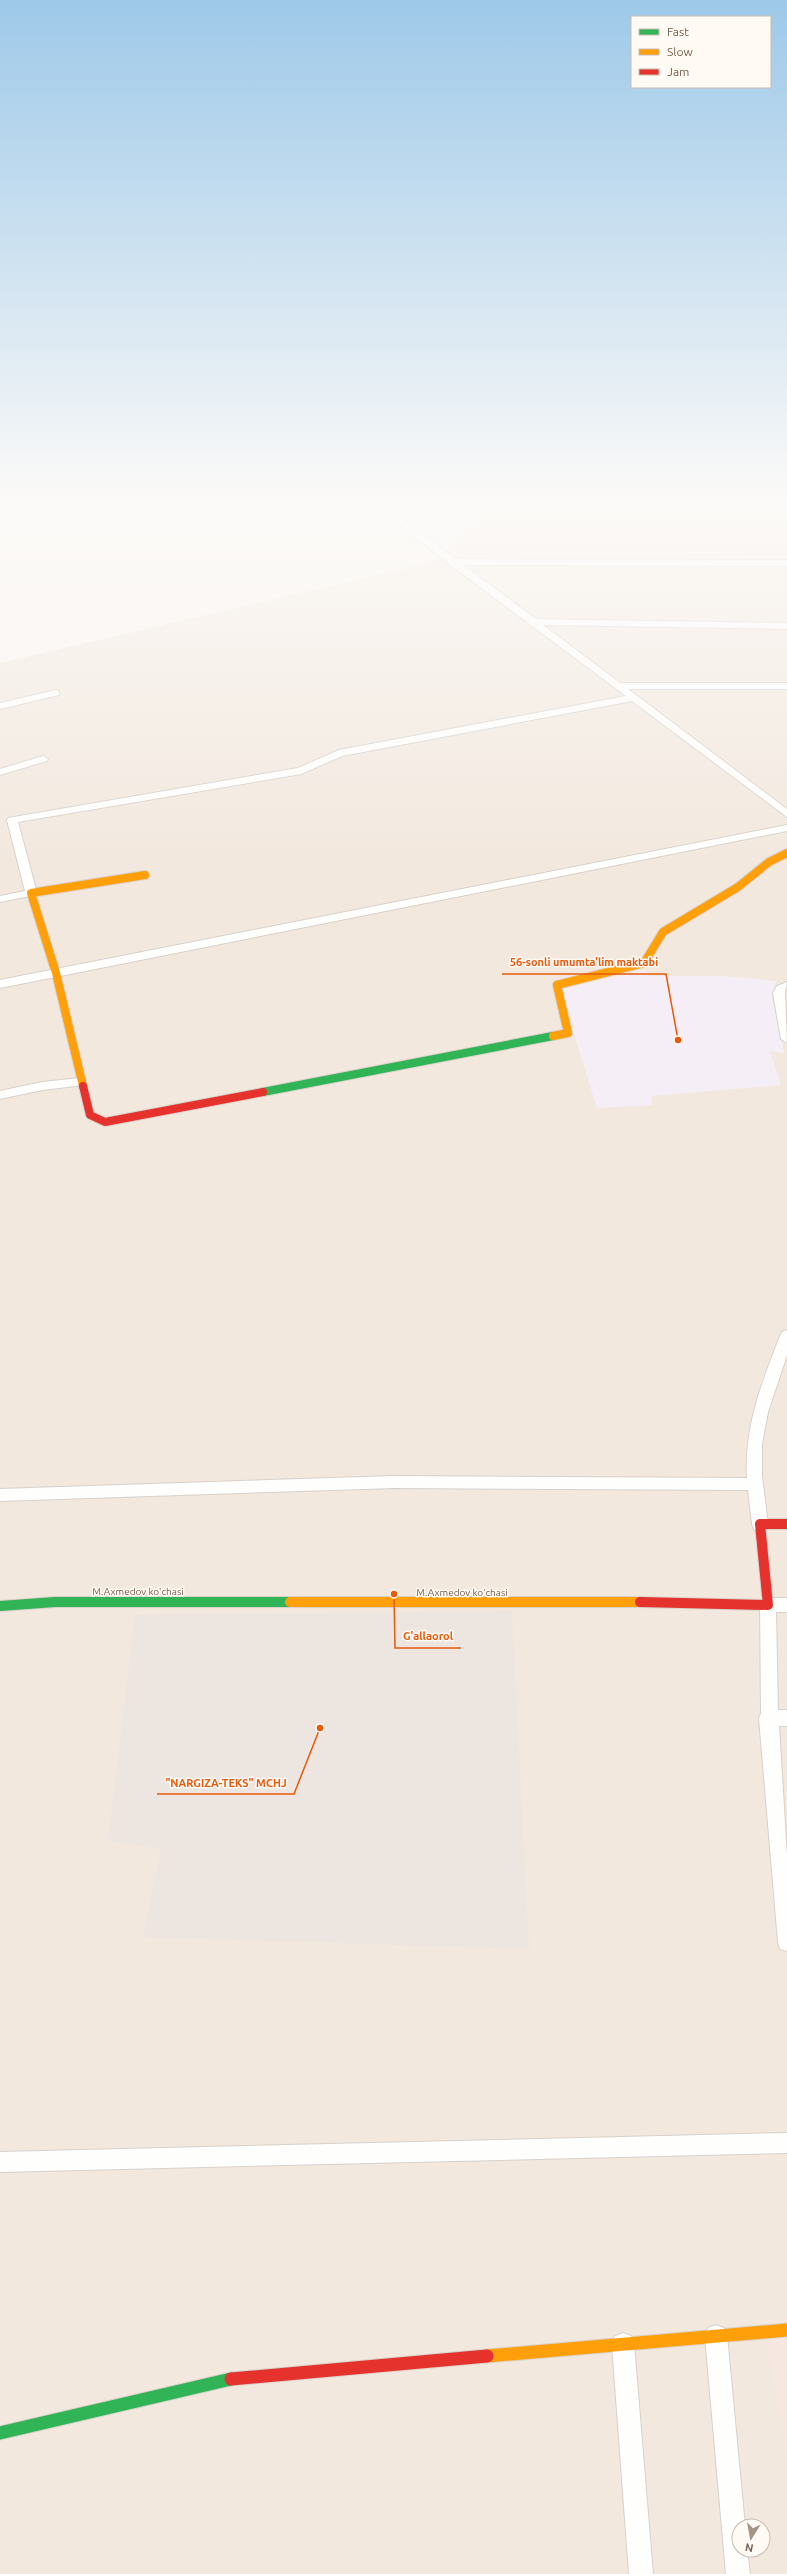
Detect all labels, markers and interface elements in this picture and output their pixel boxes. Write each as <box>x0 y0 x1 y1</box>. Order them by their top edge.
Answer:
legend <box>631 16 771 88</box>
text: Fast <box>667 25 689 38</box>
text: Slow <box>667 45 693 58</box>
text: Jam <box>667 65 689 78</box>
callout: 56-sonli umumta'lim maktabi <box>502 951 666 974</box>
text: 56-sonli umumta'lim maktabi <box>510 956 658 968</box>
street label: M.Axmedov ko'chasi <box>92 1586 184 1597</box>
street label: M.Axmedov ko'chasi <box>416 1587 508 1598</box>
callout: G'allaorol <box>395 1625 461 1648</box>
text: G'allaorol <box>403 1630 454 1642</box>
callout: "NARGIZA-TEKS" MCHJ <box>157 1771 294 1794</box>
text: "NARGIZA-TEKS" MCHJ <box>165 1777 287 1789</box>
north arrow <box>731 2518 771 2558</box>
text: N <box>744 2541 754 2554</box>

